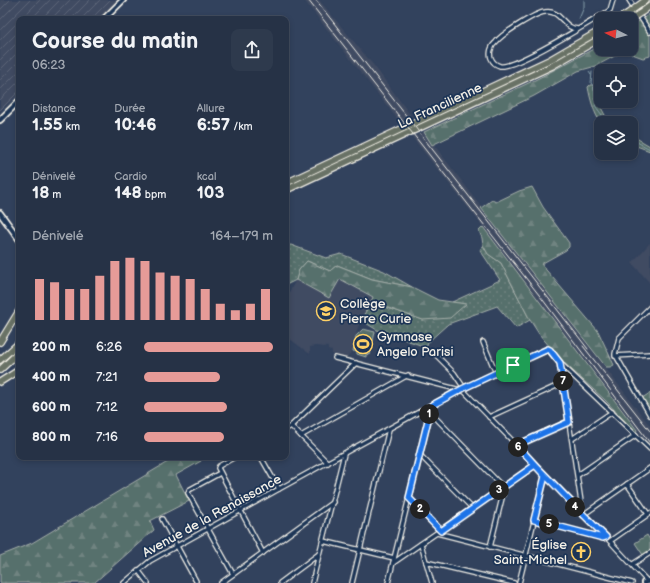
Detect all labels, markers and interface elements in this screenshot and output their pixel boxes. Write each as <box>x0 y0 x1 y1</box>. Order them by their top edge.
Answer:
north arrow <box>594 12 638 56</box>
map controls <box>594 12 638 160</box>
text: Course du matin <box>32 28 198 55</box>
button: share <box>231 29 273 71</box>
text: 06:23 <box>32 57 66 73</box>
button: locate <box>594 64 638 108</box>
street label: La Francilienne <box>395 79 485 132</box>
text: Distance <box>32 102 76 115</box>
text: Durée <box>114 102 145 115</box>
text: Allure <box>197 102 225 115</box>
text: 1.55 <box>32 115 63 135</box>
text: 10:46 <box>114 115 156 135</box>
text: 6:57 <box>197 115 230 135</box>
button: layers <box>594 116 638 160</box>
text: km <box>63 120 80 133</box>
text: /km <box>230 120 253 133</box>
text: Dénivelé <box>32 170 76 183</box>
text: Cardio <box>114 170 147 183</box>
text: kcal <box>197 170 216 183</box>
text: 18 <box>32 183 49 203</box>
text: 148 <box>114 183 142 203</box>
text: 103 <box>197 183 224 203</box>
text: m <box>49 188 61 201</box>
text: bpm <box>142 188 166 201</box>
text: Dénivelé <box>32 228 83 244</box>
text: 164–179 m <box>210 228 273 244</box>
place label: Collège Pierre Curie <box>340 296 411 327</box>
school or university icon: Collège Pierre Curie <box>315 300 337 322</box>
place label: Gymnase Angelo Parisi <box>377 329 453 360</box>
sports icon: Gymnase Angelo Parisi <box>352 333 374 355</box>
text: 200 m <box>32 339 70 355</box>
text: 6:26 <box>96 339 122 355</box>
pin <box>496 348 530 382</box>
icon: arrive <box>502 354 524 376</box>
text: 400 m <box>32 369 70 385</box>
text: 7:21 <box>96 369 118 385</box>
pin: 7 <box>553 371 573 391</box>
text: 7 <box>560 374 566 387</box>
text: 600 m <box>32 399 71 415</box>
text: 7:12 <box>96 399 118 415</box>
pin: 1 <box>419 404 439 424</box>
text: 1 <box>427 407 431 420</box>
text: 800 m <box>32 429 71 445</box>
text: 7:16 <box>96 429 118 445</box>
pin: 6 <box>508 437 528 457</box>
text: 6 <box>515 440 521 453</box>
street label: Avenue de la Renaissance <box>140 471 285 561</box>
pin: 3 <box>489 480 509 500</box>
text: 3 <box>496 483 502 496</box>
pin: 4 <box>565 497 585 517</box>
pin: 2 <box>410 499 430 519</box>
text: 4 <box>572 500 578 513</box>
text: 2 <box>417 502 423 515</box>
pin: 5 <box>539 514 559 534</box>
text: 5 <box>546 517 552 530</box>
place label: Église Saint-Michel <box>494 537 567 568</box>
church icon: Église Saint-Michel <box>570 541 592 563</box>

